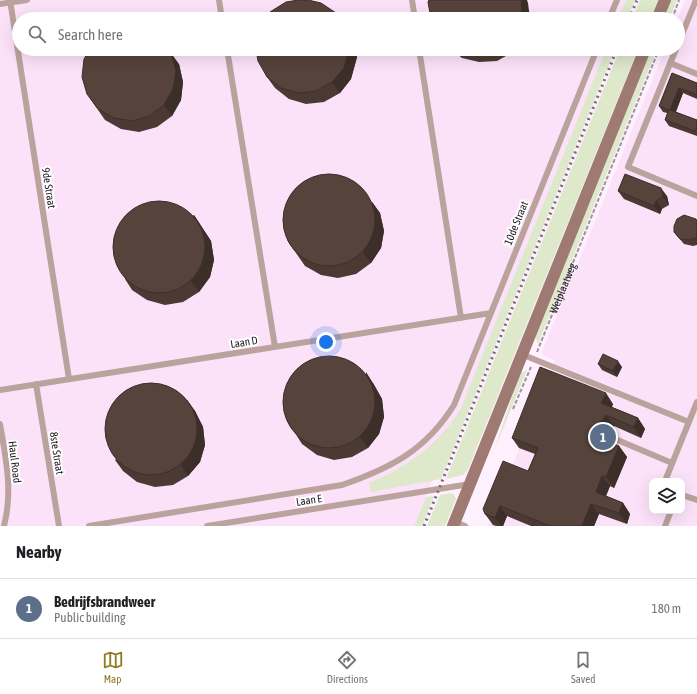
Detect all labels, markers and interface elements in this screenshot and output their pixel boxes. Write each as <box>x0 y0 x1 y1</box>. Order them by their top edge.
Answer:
search box <box>12 12 685 56</box>
icon: search <box>26 23 48 45</box>
text: Search here <box>58 26 123 43</box>
street label: 9de Straat <box>40 167 58 209</box>
street label: 10de Straat <box>502 199 530 247</box>
street label: Welplaatweg <box>547 261 578 315</box>
your location <box>316 332 336 352</box>
street label: Laan D <box>229 334 259 350</box>
pin: 1 <box>590 422 616 452</box>
street label: 8ste Straat <box>48 431 66 475</box>
street label: Haul Road <box>6 440 24 484</box>
map controls <box>649 478 685 514</box>
button: layers <box>649 478 685 514</box>
street label: Laan E <box>295 492 323 508</box>
text: Nearby <box>16 542 62 562</box>
text: Bedrijfsbrandweer <box>54 593 155 610</box>
text: 1 <box>26 601 32 616</box>
text: 180 m <box>652 601 681 616</box>
text: Public building <box>54 610 126 625</box>
tab: Map <box>102 649 124 685</box>
tab: Directions <box>327 649 368 685</box>
tab: Saved <box>571 649 595 685</box>

